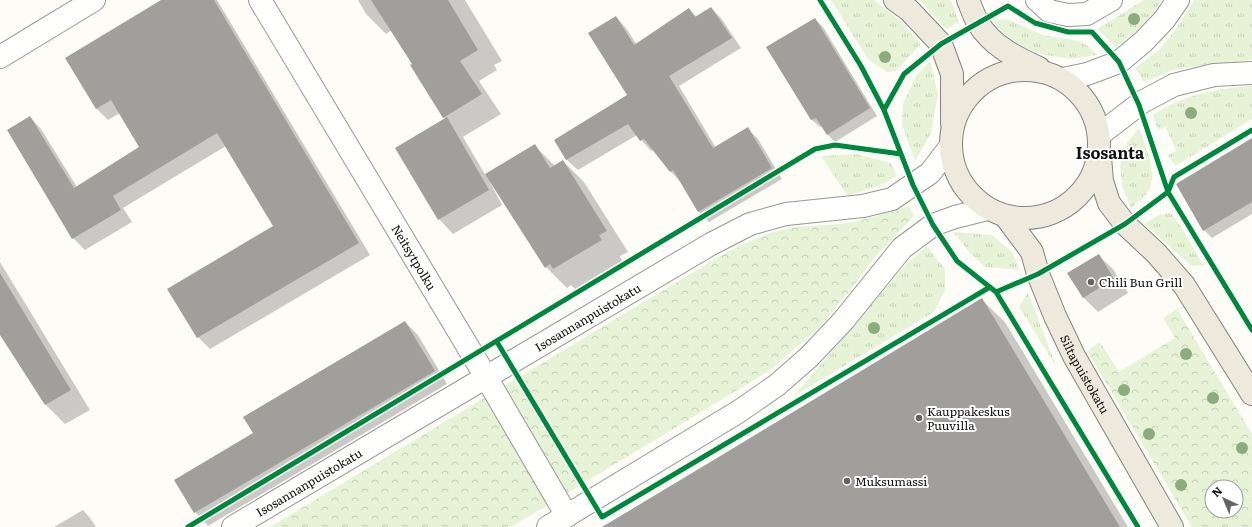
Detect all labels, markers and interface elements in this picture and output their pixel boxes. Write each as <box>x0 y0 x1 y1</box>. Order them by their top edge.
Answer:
district label: Isosanta <box>1076 140 1145 164</box>
street label: Neitsytpolku <box>388 221 441 294</box>
place label: Chili Bun Grill <box>1099 273 1182 291</box>
marker: Chili Bun Grill <box>1086 277 1096 287</box>
street label: Isosannanpuistokatu <box>531 278 644 356</box>
street label: Siltapuistokatu <box>1056 331 1114 417</box>
place label: Kauppakeskus Puuvilla <box>927 402 1010 434</box>
marker: Kauppakeskus Puuvilla <box>914 413 924 423</box>
street label: Isosannanpuistokatu <box>252 443 366 521</box>
place label: Muksumassi <box>855 472 927 490</box>
marker: Muksumassi <box>842 476 852 486</box>
north arrow <box>1204 479 1244 519</box>
text: N <box>1207 482 1225 500</box>

